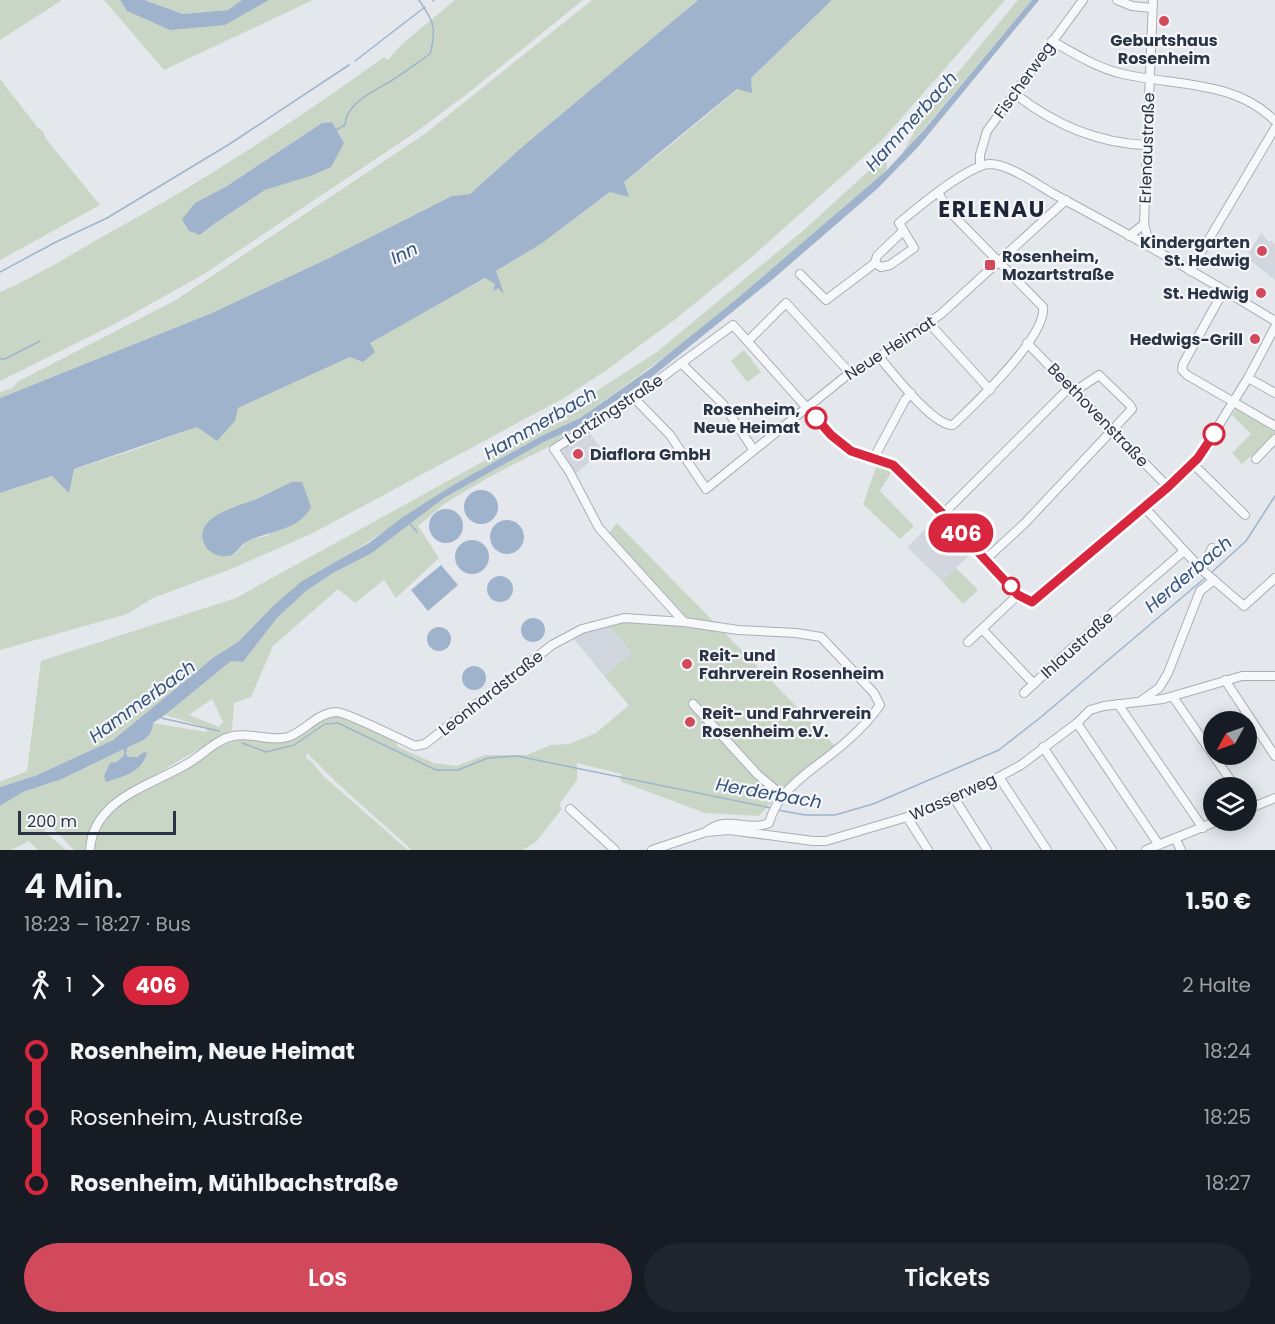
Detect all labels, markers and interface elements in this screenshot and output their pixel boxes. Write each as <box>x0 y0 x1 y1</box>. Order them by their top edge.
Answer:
marker: Geburtshaus Rosenheim <box>1157 14 1171 28</box>
place label: Geburtshaus Rosenheim <box>1110 29 1218 70</box>
street label: Fischerweg <box>988 37 1060 123</box>
water label: Hammerbach <box>859 66 963 176</box>
street label: Erlenaustraße <box>1134 92 1160 204</box>
district label: ERLENAU <box>938 194 1046 225</box>
place label: Kindergarten St. Hedwig <box>1140 231 1250 272</box>
water label: Inn <box>386 236 422 270</box>
marker: Kindergarten St. Hedwig <box>1255 244 1269 258</box>
place label: Rosenheim, Mozartstraße <box>1002 245 1114 286</box>
marker: Rosenheim, Mozartstraße <box>983 258 997 272</box>
place label: St. Hedwig <box>1163 282 1249 305</box>
marker: St. Hedwig <box>1254 286 1268 300</box>
street label: Neue Heimat <box>840 310 940 386</box>
place label: Hedwigs-Grill <box>1130 328 1243 351</box>
marker: Hedwigs-Grill <box>1248 332 1262 346</box>
street label: Beethovenstraße <box>1042 358 1154 472</box>
street label: Lortzingstraße <box>560 369 668 449</box>
water label: Hammerbach <box>479 381 601 465</box>
place label: Rosenheim, Neue Heimat <box>694 398 800 439</box>
marker: Rosenheim, Neue Heimat <box>805 407 827 429</box>
unlabelled marker <box>1203 423 1225 445</box>
place label: Diaflora GmbH <box>590 443 711 466</box>
marker: Diaflora GmbH <box>571 447 585 461</box>
line badge: 406 <box>926 514 996 552</box>
text: 406 <box>940 519 982 548</box>
water label: Herderbach <box>1139 530 1237 618</box>
unlabelled marker <box>1002 577 1020 595</box>
street label: Ihlaustraße <box>1036 606 1119 684</box>
place label: Reit- und Fahrverein Rosenheim <box>699 644 884 685</box>
street label: Leonhardstraße <box>434 645 548 741</box>
water label: Hammerbach <box>84 654 200 748</box>
marker: Reit- und Fahrverein Rosenheim <box>680 657 694 671</box>
place label: Reit- und Fahrverein Rosenheim e.V. <box>702 702 871 743</box>
north arrow <box>1203 711 1257 765</box>
map controls <box>1203 711 1257 831</box>
marker: Reit- und Fahrverein Rosenheim e.V. <box>683 715 697 729</box>
street label: Wasserweg <box>906 768 1000 826</box>
water label: Herderbach <box>714 771 824 815</box>
button: layers <box>1203 777 1257 831</box>
scale bar <box>18 808 176 836</box>
text: 200 m <box>27 810 77 833</box>
text: 4 Min. <box>24 863 123 910</box>
text: 1.50 € <box>1186 886 1251 917</box>
text: 18:23 – 18:27 · Bus <box>24 910 191 938</box>
icon: walk <box>24 969 57 1002</box>
icon: forward <box>81 969 114 1002</box>
text: 1 <box>66 971 72 999</box>
text: 406 <box>135 971 177 1000</box>
text: 2 Halte <box>1182 971 1251 999</box>
text: Rosenheim, Neue Heimat <box>70 1036 355 1067</box>
text: 18:24 <box>1204 1037 1251 1065</box>
text: Rosenheim, Austraße <box>70 1102 303 1133</box>
text: 18:25 <box>1204 1103 1251 1131</box>
text: Rosenheim, Mühlbachstraße <box>70 1168 398 1199</box>
text: 18:27 <box>1205 1169 1251 1197</box>
button: Los <box>24 1243 632 1312</box>
button: Tickets <box>644 1243 1251 1312</box>

